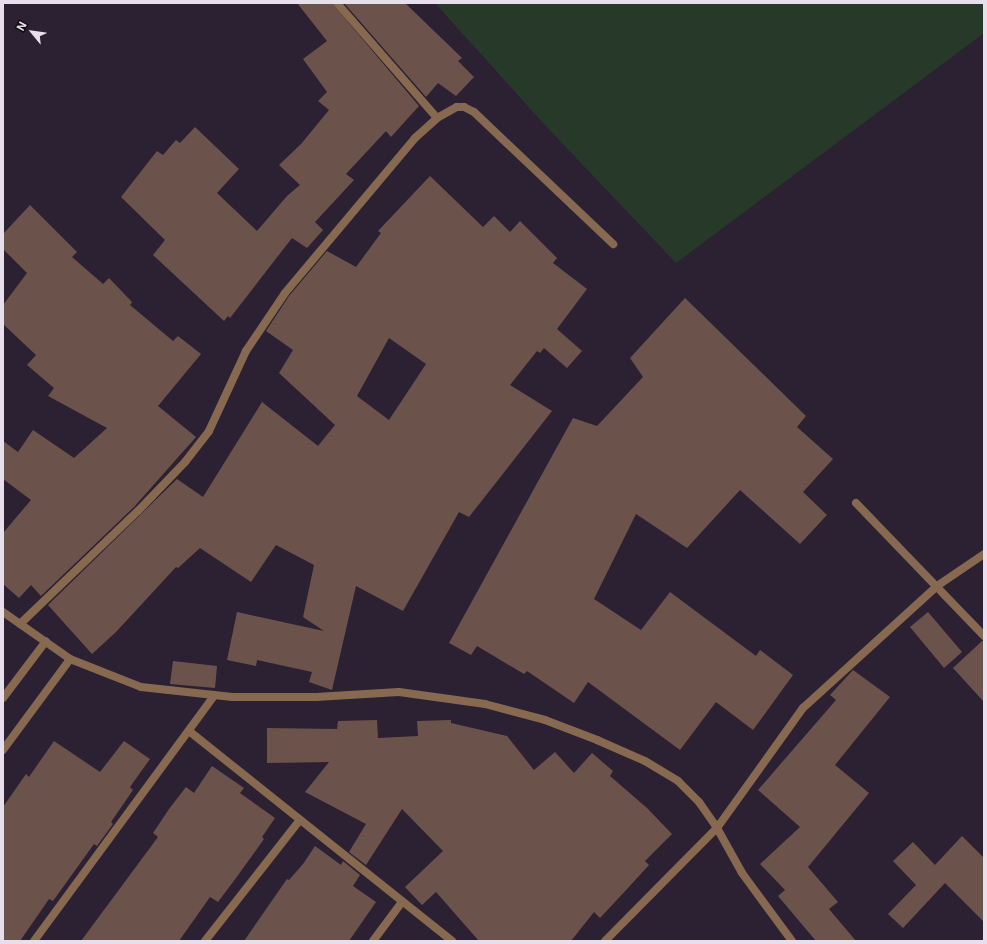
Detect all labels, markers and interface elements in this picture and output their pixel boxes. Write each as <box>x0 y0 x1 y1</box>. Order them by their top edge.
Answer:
north arrow <box>12 12 52 52</box>
text: N <box>13 19 30 33</box>

